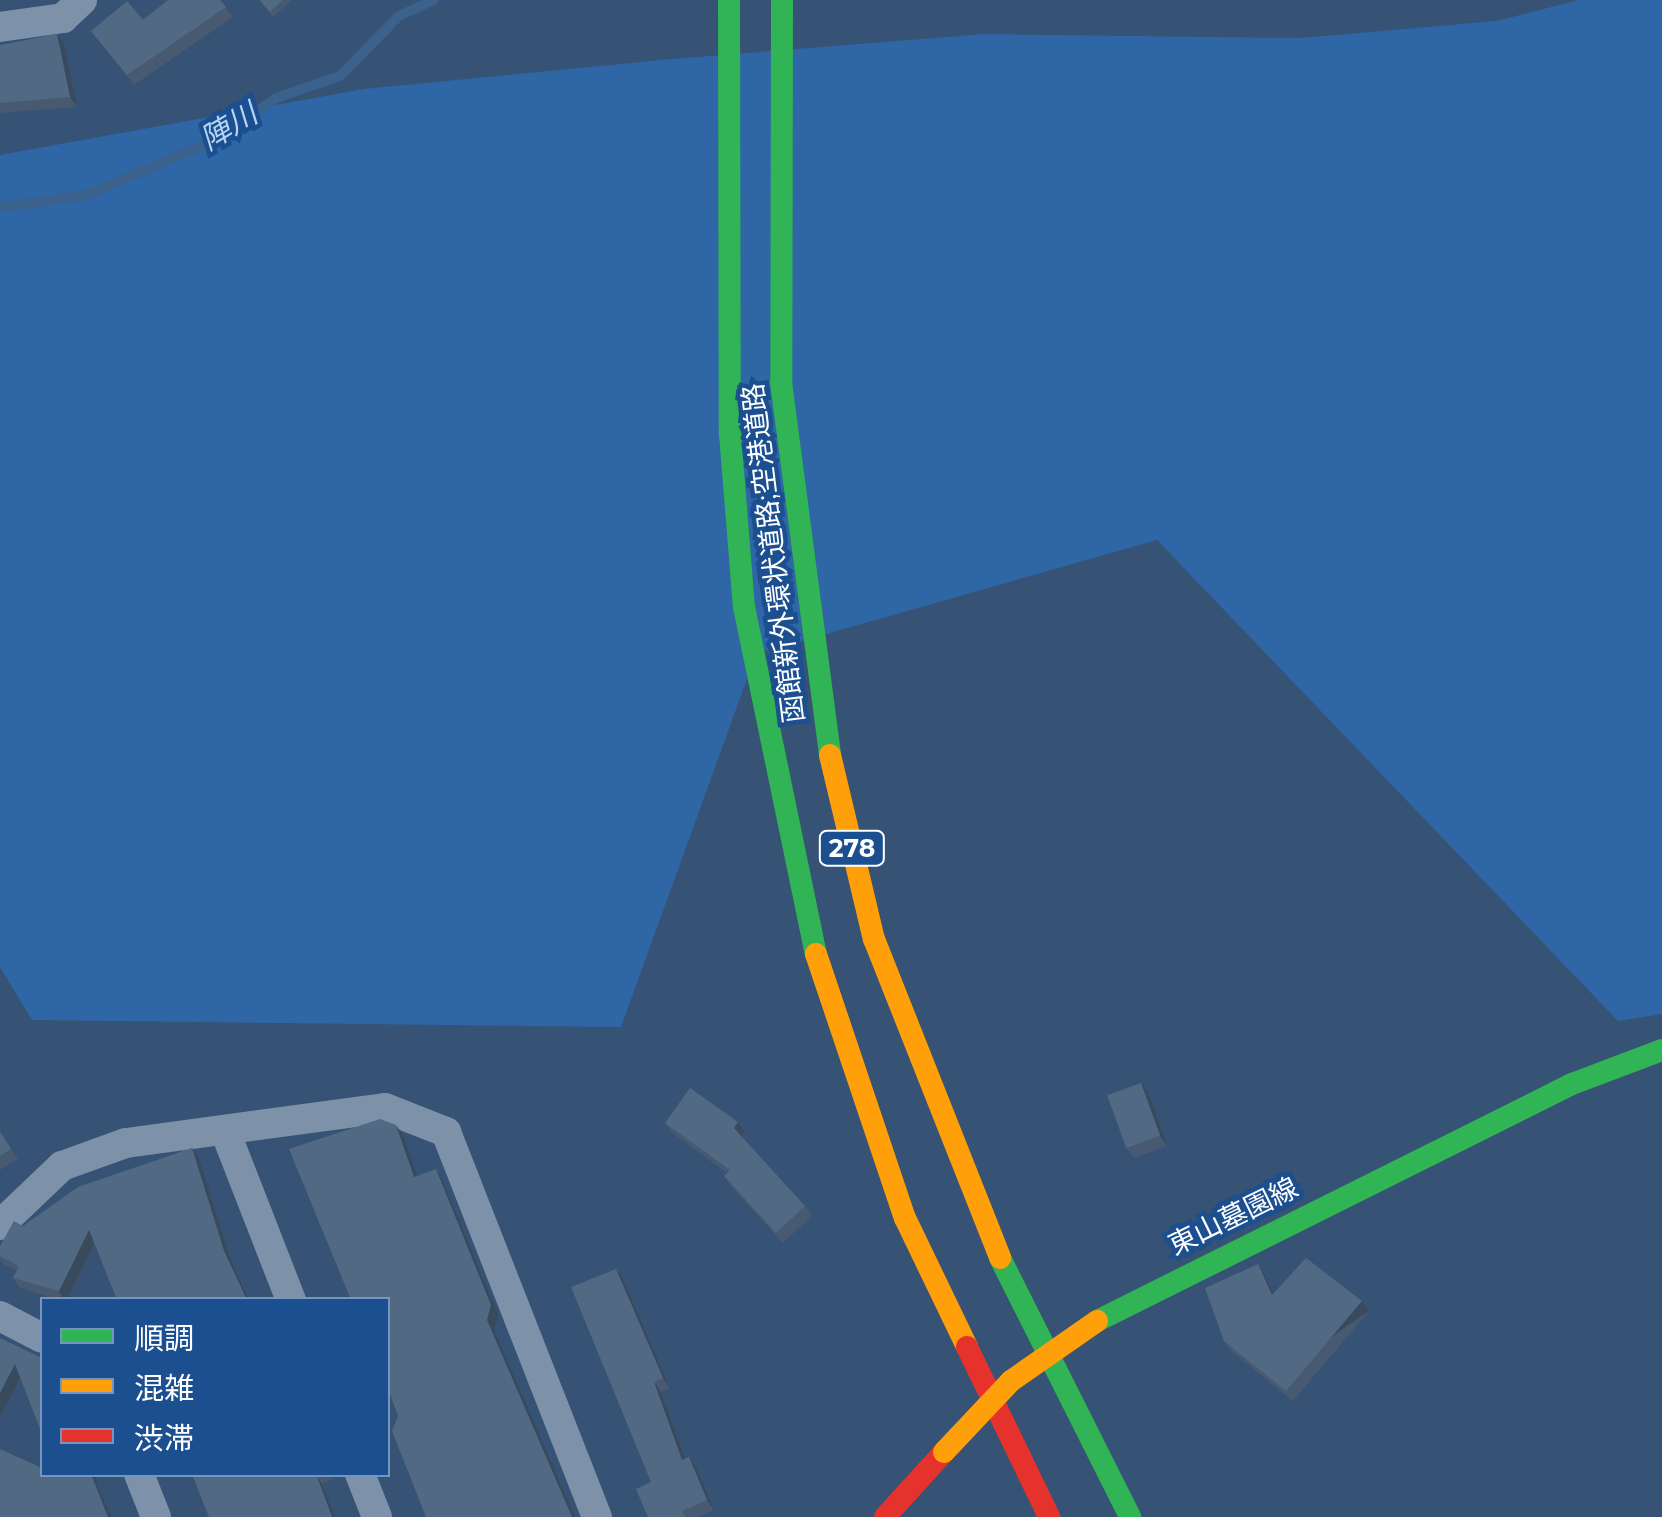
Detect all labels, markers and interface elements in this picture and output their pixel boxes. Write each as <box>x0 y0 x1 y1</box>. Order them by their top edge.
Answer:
water label: 陣川 <box>194 96 264 158</box>
street label: 函館新外環状道路;空港道路 <box>735 381 811 725</box>
road number: 278 <box>817 828 887 868</box>
street label: 東山墓園線 <box>1163 1170 1303 1262</box>
legend <box>40 1297 390 1477</box>
text: 順調 <box>134 1320 194 1357</box>
text: 混雑 <box>134 1370 194 1407</box>
text: 渋滞 <box>134 1420 194 1457</box>

